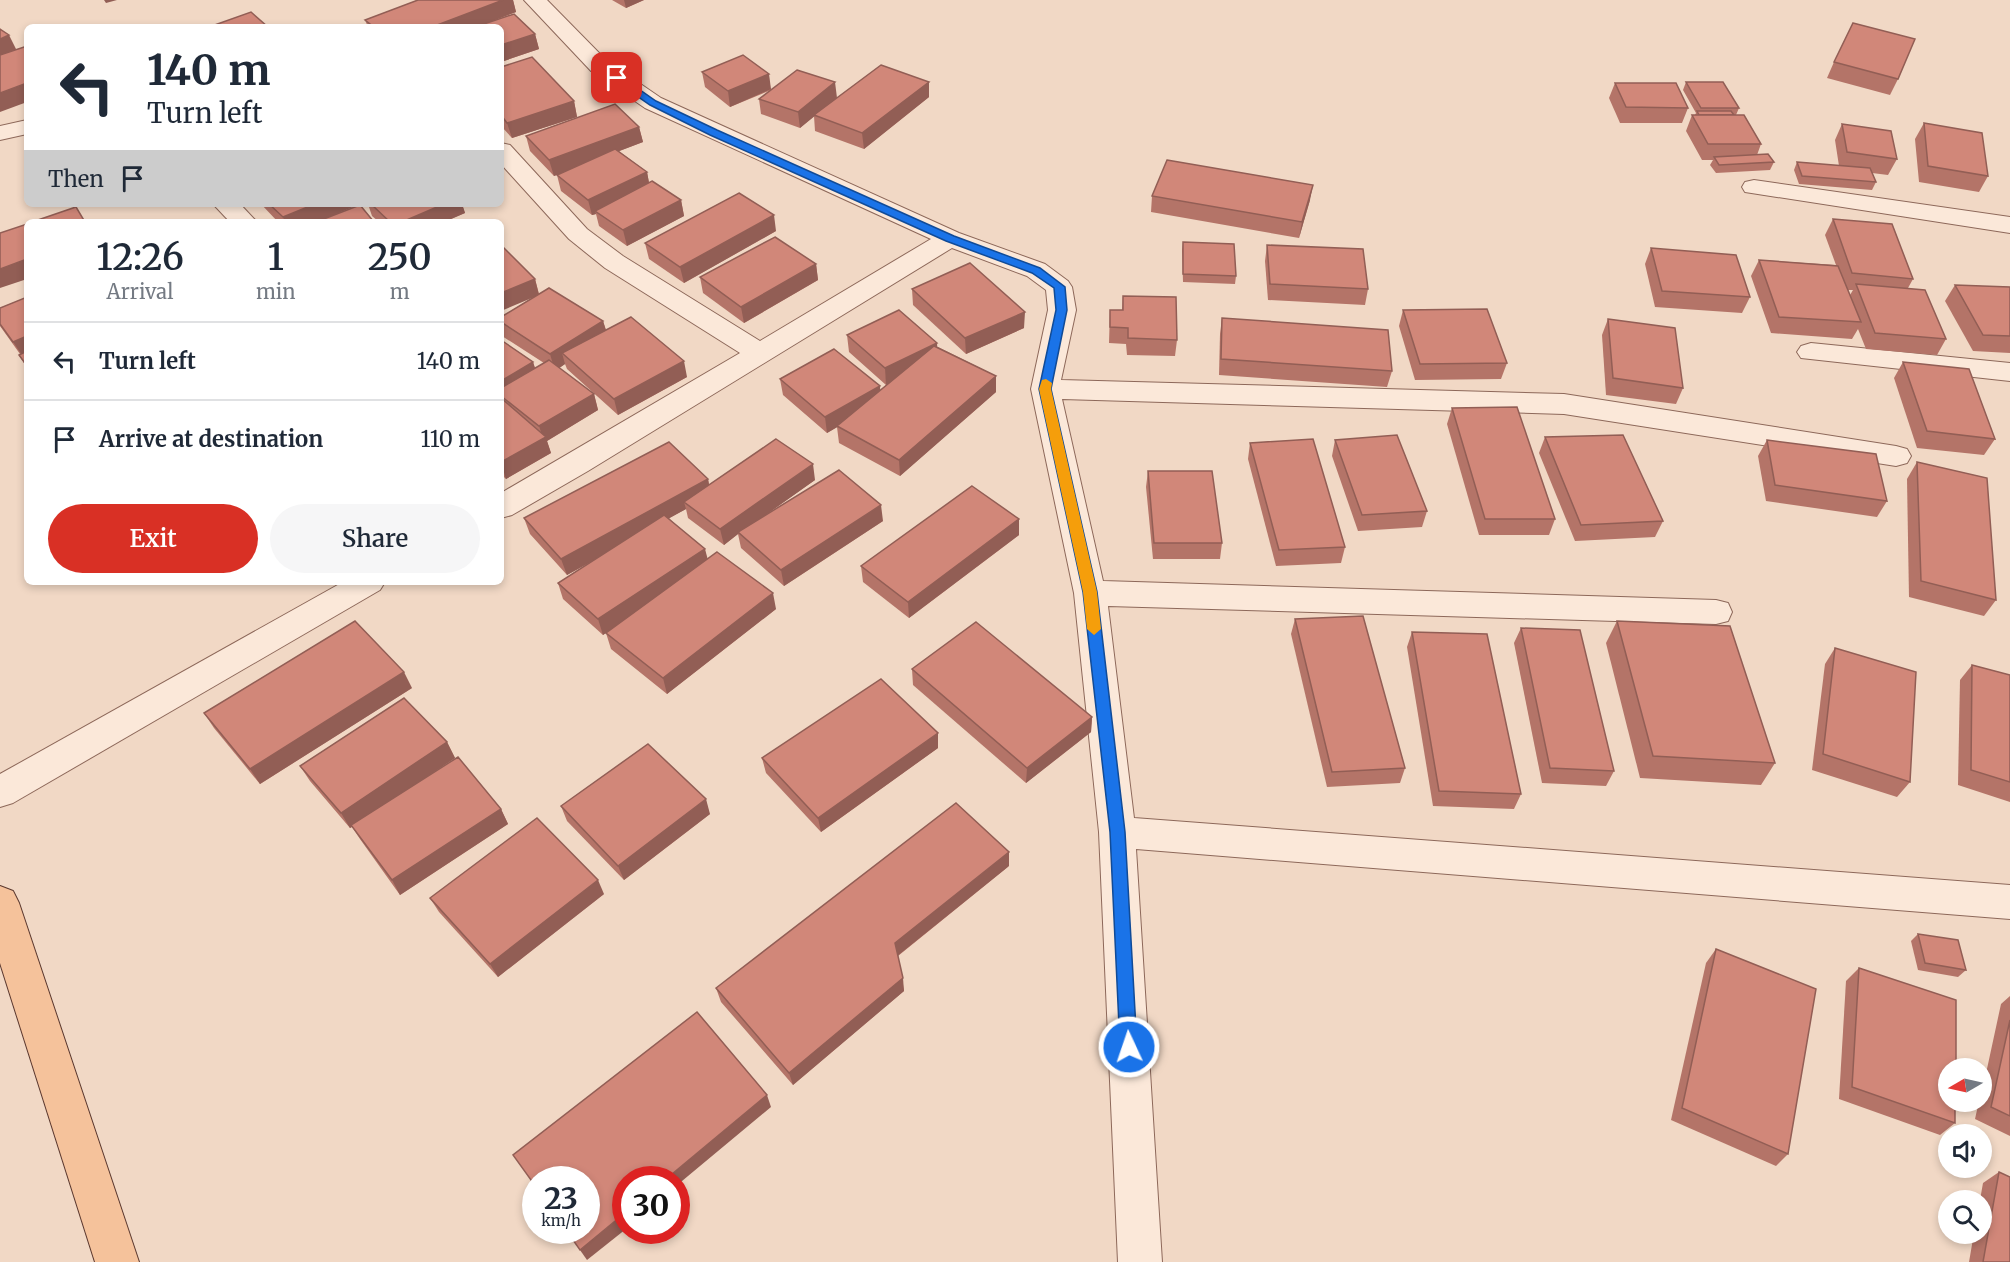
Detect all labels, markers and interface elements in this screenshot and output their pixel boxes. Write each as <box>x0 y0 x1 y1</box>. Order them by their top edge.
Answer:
text: 140 m <box>147 44 270 96</box>
icon: left <box>48 48 126 126</box>
pin <box>591 52 642 103</box>
icon: arrive <box>600 61 633 94</box>
text: Turn left <box>147 96 262 130</box>
icon: arrive <box>116 162 149 195</box>
text: Then <box>48 165 104 193</box>
text: 12:26 <box>96 235 184 280</box>
text: 1 <box>268 235 284 280</box>
text: 250 <box>368 235 432 280</box>
text: Arrival <box>107 279 173 304</box>
text: min <box>256 279 296 304</box>
text: m <box>390 279 410 304</box>
icon: left <box>48 345 81 378</box>
text: Turn left <box>99 347 196 375</box>
text: 140 m <box>417 347 480 375</box>
icon: arrive <box>48 423 81 456</box>
text: Arrive at destination <box>99 425 323 453</box>
text: 110 m <box>421 425 480 453</box>
button: Exit <box>48 504 258 573</box>
button: Share <box>270 504 480 573</box>
position arrow <box>1097 1015 1161 1079</box>
north arrow <box>1938 1058 1992 1112</box>
map controls <box>1938 1058 1992 1244</box>
button: sound <box>1938 1124 1992 1178</box>
speed limit sign: 30 <box>612 1166 690 1244</box>
text: 23 <box>544 1179 578 1217</box>
button: search <box>1938 1190 1992 1244</box>
text: km/h <box>541 1211 581 1230</box>

